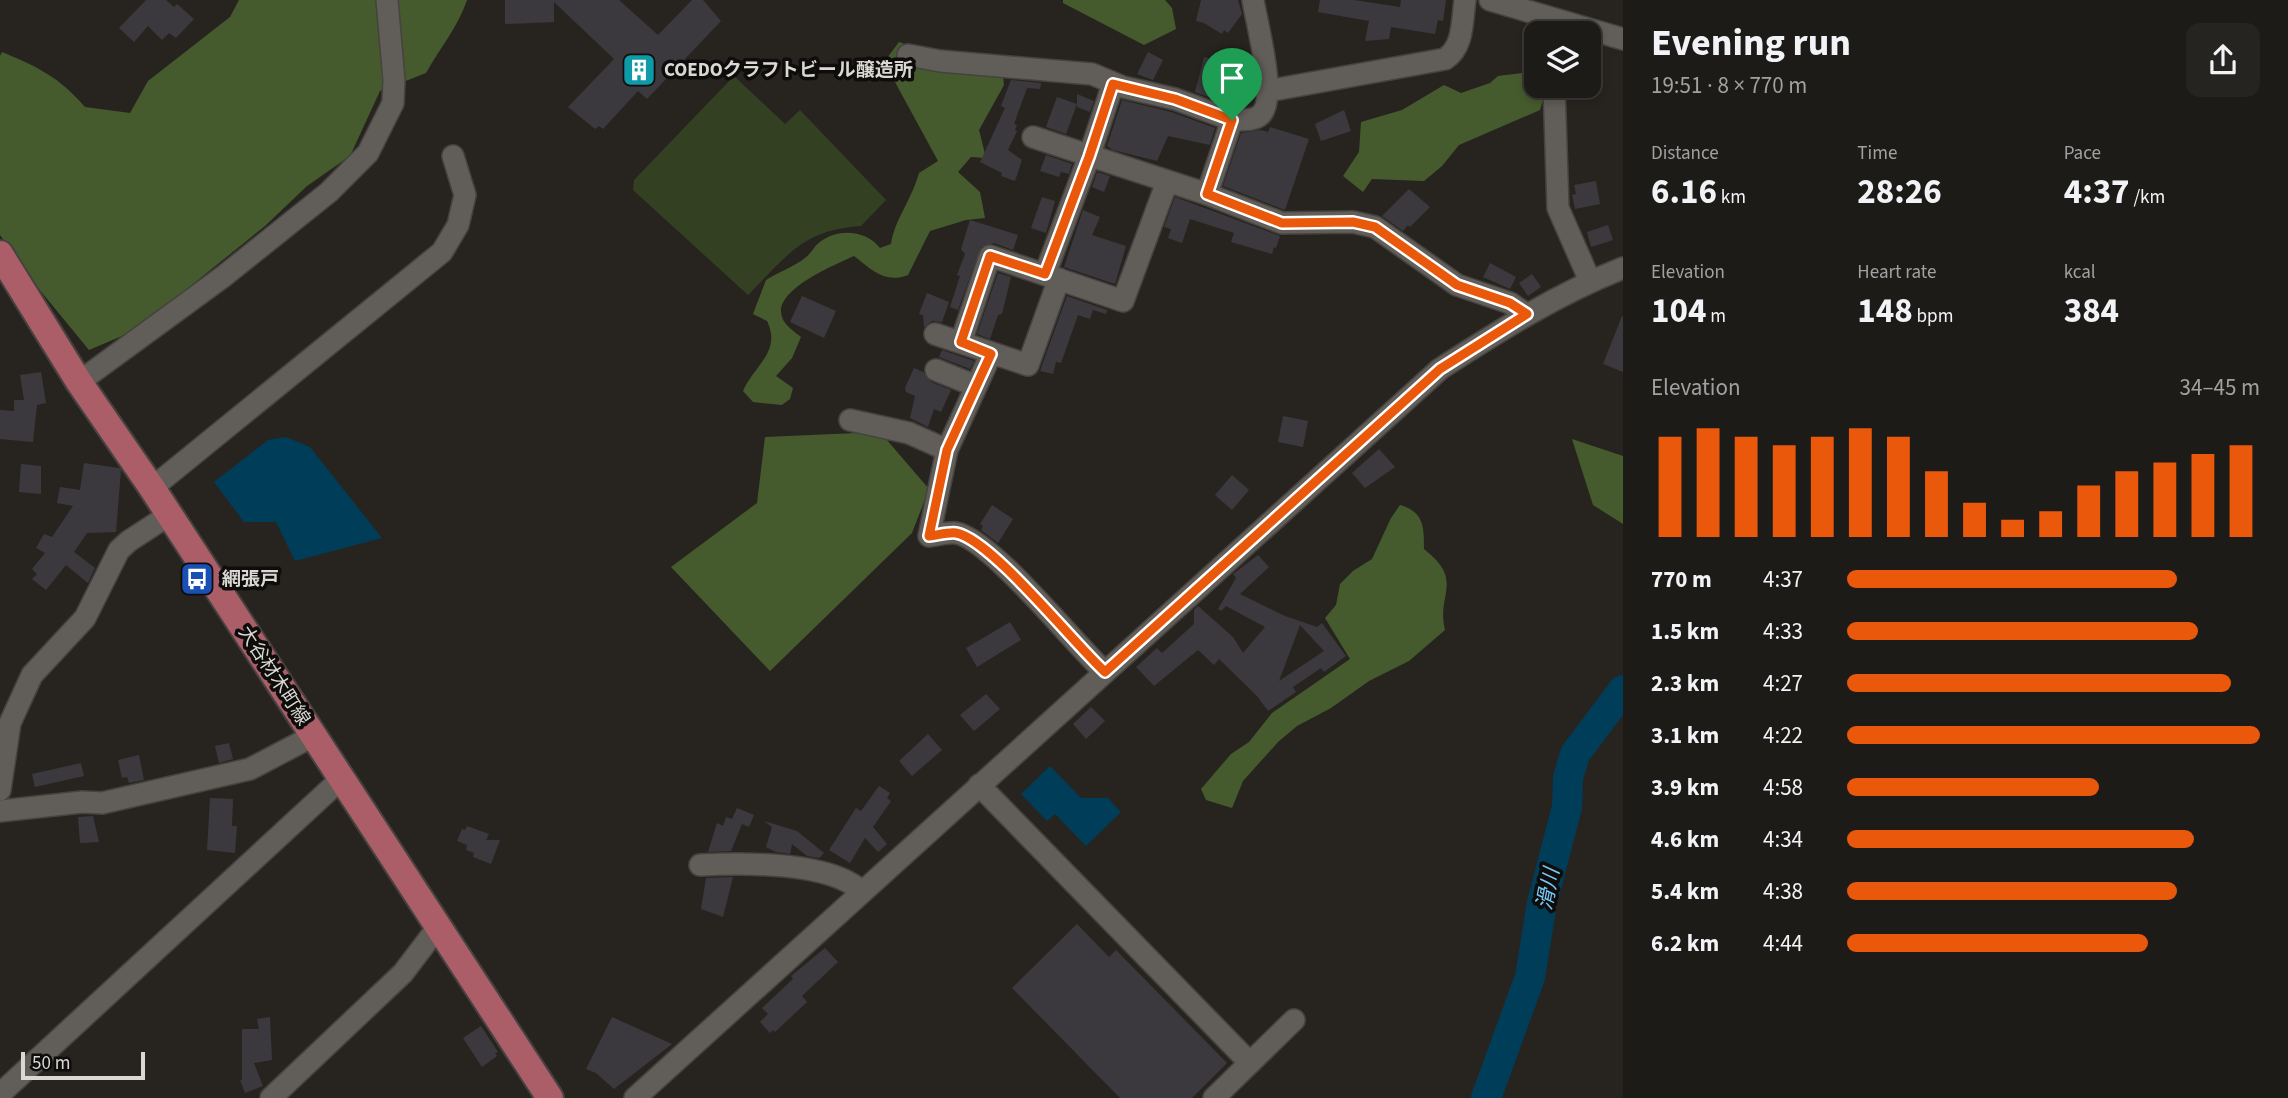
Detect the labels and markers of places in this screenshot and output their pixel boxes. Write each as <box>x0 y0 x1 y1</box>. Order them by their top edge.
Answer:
pin <box>1202 48 1262 120</box>
building icon: COEDOクラフトビール醸造所 <box>620 51 658 89</box>
place label: COEDOクラフトビール醸造所 <box>664 57 913 84</box>
bus stop icon: 網張戸 <box>178 560 216 598</box>
place label: 網張戸 <box>222 566 279 593</box>

